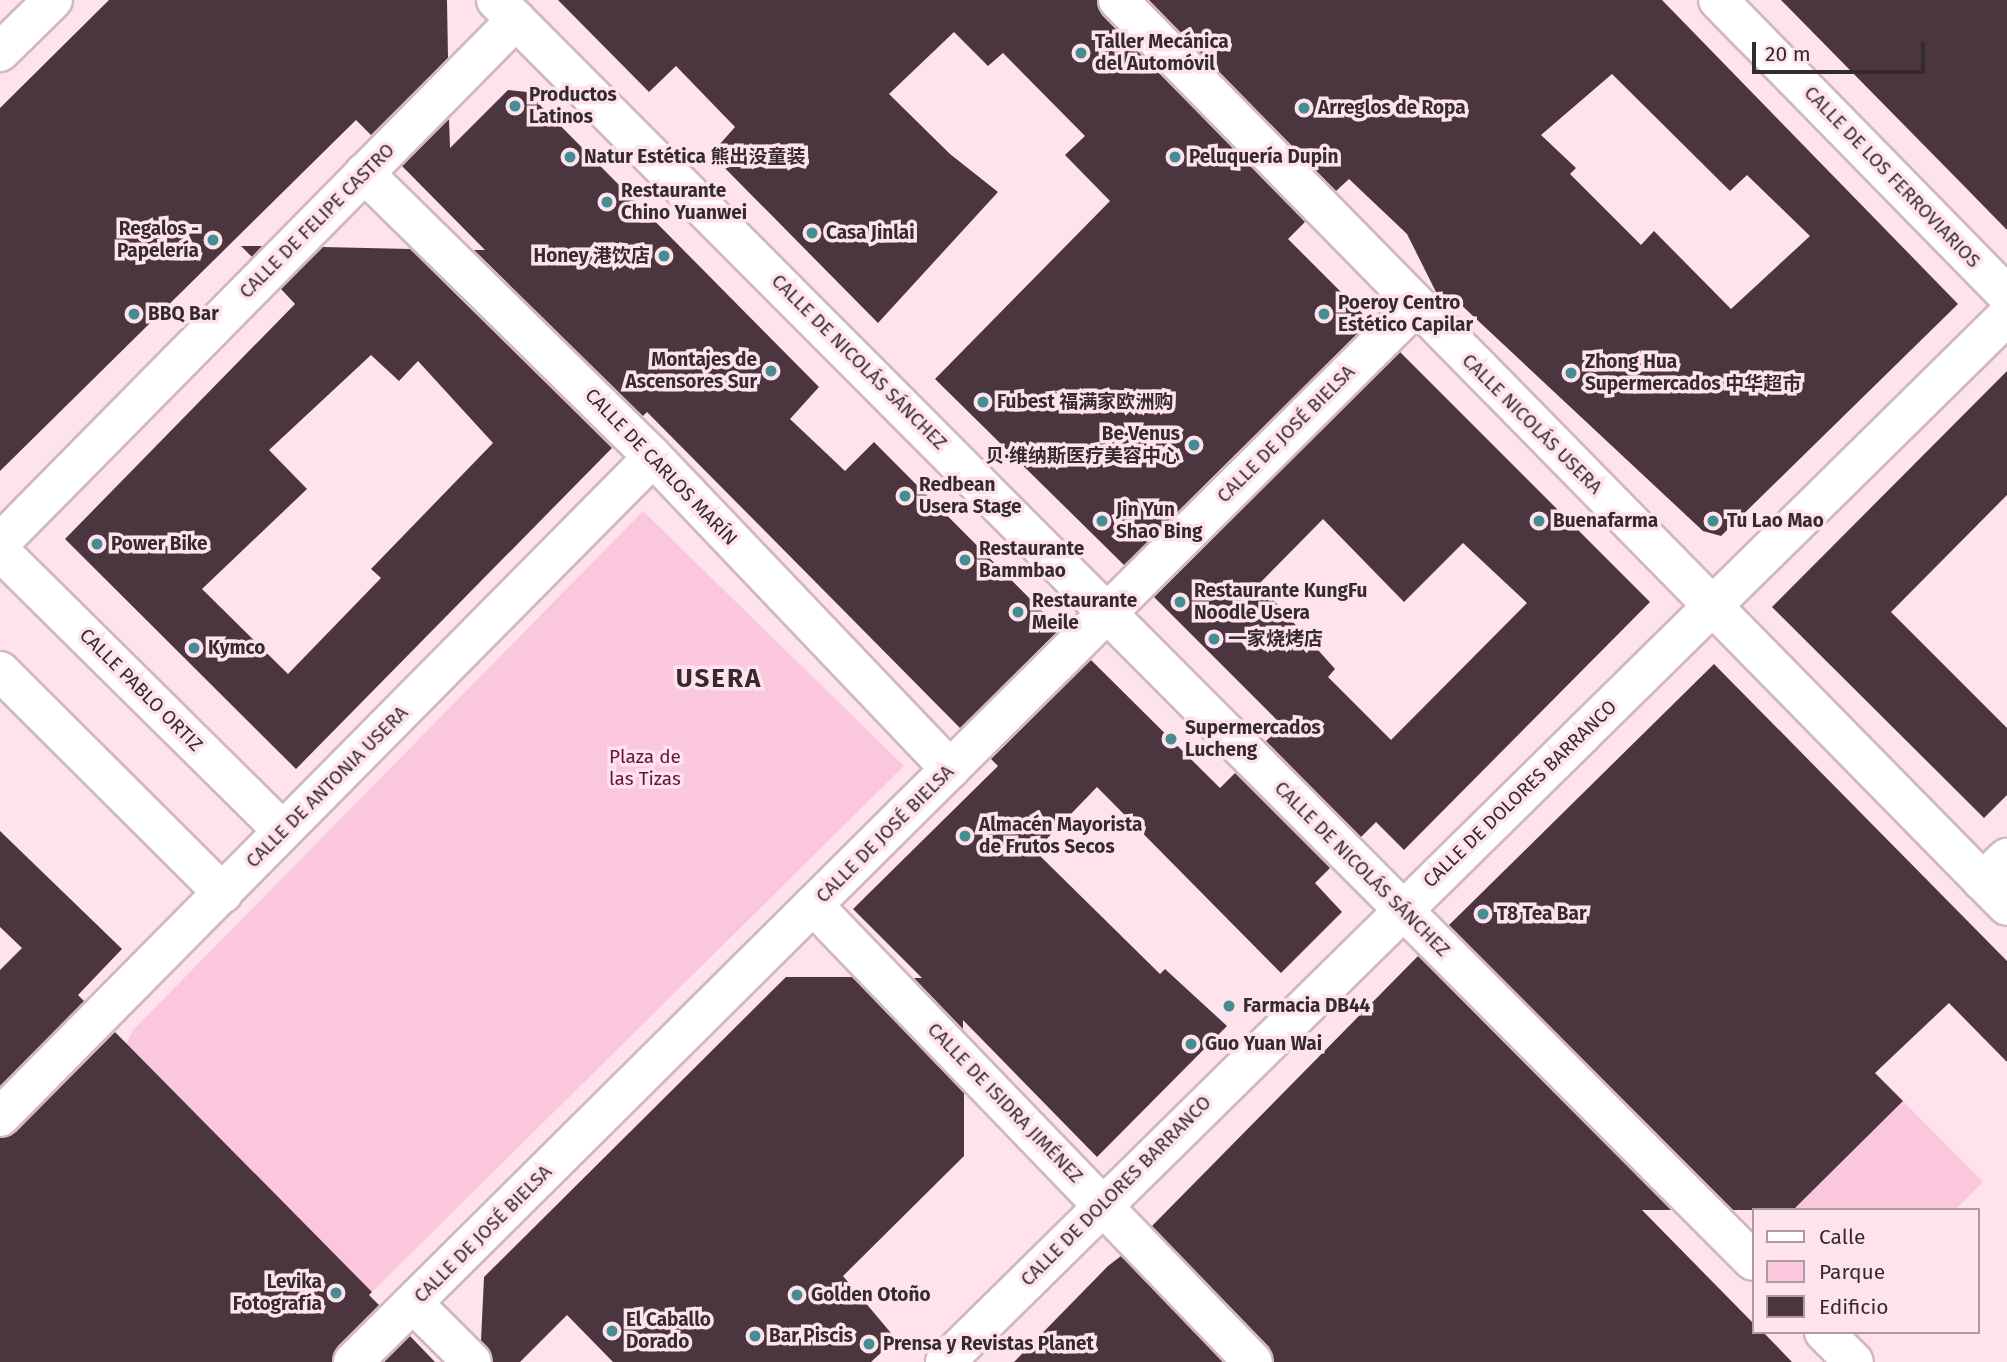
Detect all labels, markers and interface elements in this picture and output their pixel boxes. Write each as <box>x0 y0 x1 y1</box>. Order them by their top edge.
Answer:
scale bar <box>1755 28 1928 72</box>
place label: Taller Mecánica del Automóvil <box>1095 31 1229 75</box>
text: 20 m <box>1765 41 1811 67</box>
marker: Taller Mecánica del Automóvil <box>1073 45 1089 61</box>
street label: CALLE DE LOS FERROVIARIOS <box>1799 82 1985 272</box>
place label: Productos Latinos <box>529 84 617 128</box>
place label: Arreglos de Ropa <box>1318 97 1466 119</box>
marker: Productos Latinos <box>507 98 523 114</box>
marker: Arreglos de Ropa <box>1296 100 1312 116</box>
street label: CALLE DE FELIPE CASTRO <box>235 139 399 303</box>
place label: Natur Estética 熊出没童装 <box>584 146 805 168</box>
place label: Peluquería Dupin <box>1189 146 1338 168</box>
marker: Natur Estética 熊出没童装 <box>562 149 578 165</box>
marker: Peluquería Dupin <box>1167 149 1183 165</box>
place label: Restaurante Chino Yuanwei <box>621 180 747 224</box>
marker: Restaurante Chino Yuanwei <box>599 194 615 210</box>
place label: Regalos - Papelería <box>117 218 199 262</box>
place label: Casa Jinlai <box>826 222 915 244</box>
marker: Casa Jinlai <box>804 225 820 241</box>
marker: Regalos - Papelería <box>205 232 221 248</box>
place label: Honey 港饮店 <box>534 245 650 267</box>
marker: Honey 港饮店 <box>656 248 672 264</box>
street label: CALLE DE NICOLÁS SÁNCHEZ <box>767 270 951 454</box>
place label: Poeroy Centro Estético Capilar <box>1338 292 1473 336</box>
place label: BBQ Bar <box>148 303 219 325</box>
marker: BBQ Bar <box>126 306 142 322</box>
marker: Poeroy Centro Estético Capilar <box>1316 306 1332 322</box>
place label: Montajes de Ascensores Sur <box>626 349 757 393</box>
street label: CALLE NICOLÁS USERA <box>1457 349 1607 499</box>
place label: Zhong Hua Supermercados 中华超市 <box>1585 351 1801 395</box>
street label: CALLE DE JOSÉ BIELSA <box>1212 360 1360 508</box>
marker: Montajes de Ascensores Sur <box>763 363 779 379</box>
marker: Zhong Hua Supermercados 中华超市 <box>1563 365 1579 381</box>
street label: CALLE DE CARLOS MARÍN <box>580 384 742 550</box>
place label: Fubest 福满家欧洲购 <box>997 391 1173 413</box>
marker: Fubest 福满家欧洲购 <box>975 394 991 410</box>
place label: Be·Venus 贝·维纳斯医疗美容中心 <box>985 423 1180 467</box>
marker: Be·Venus 贝·维纳斯医疗美容中心 <box>1186 437 1202 453</box>
place label: Redbean Usera Stage <box>919 474 1022 518</box>
marker: Redbean Usera Stage <box>897 488 913 504</box>
place label: Jin Yun Shao Bing <box>1116 499 1202 543</box>
place label: Buenafarma <box>1553 510 1658 532</box>
place label: Tu Lao Mao <box>1727 510 1824 532</box>
marker: Jin Yun Shao Bing <box>1094 513 1110 529</box>
marker: Buenafarma <box>1531 513 1547 529</box>
marker: Tu Lao Mao <box>1705 513 1721 529</box>
place label: Power Bike <box>111 533 208 555</box>
marker: Power Bike <box>89 536 105 552</box>
place label: Restaurante Bammbao <box>979 538 1084 582</box>
marker: Restaurante Bammbao <box>957 552 973 568</box>
place label: Restaurante KungFu Noodle Usera <box>1194 580 1367 624</box>
place label: Restaurante Meile <box>1032 590 1137 634</box>
marker: Restaurante KungFu Noodle Usera <box>1172 594 1188 610</box>
marker: Restaurante Meile <box>1010 604 1026 620</box>
street label: CALLE PABLO ORTIZ <box>75 624 207 756</box>
place label: 一家烧烤店 <box>1228 628 1323 650</box>
marker: 一家烧烤店 <box>1206 631 1222 647</box>
place label: Kymco <box>208 637 265 659</box>
marker: Kymco <box>186 640 202 656</box>
district label: USERA <box>676 663 762 695</box>
street label: CALLE DE DOLORES BARRANCO <box>1419 696 1621 892</box>
street label: CALLE DE ANTONIA USERA <box>241 701 413 873</box>
place label: Supermercados Lucheng <box>1185 717 1321 761</box>
marker: Supermercados Lucheng <box>1163 731 1179 747</box>
park label: Plaza de las Tizas <box>609 746 681 790</box>
street label: CALLE DE JOSÉ BIELSA <box>811 760 959 908</box>
street label: CALLE DE NICOLÁS SÁNCHEZ <box>1270 777 1454 961</box>
place label: Almacén Mayorista de Frutos Secos <box>979 814 1143 858</box>
marker: Almacén Mayorista de Frutos Secos <box>957 828 973 844</box>
place label: T8 Tea Bar <box>1497 903 1587 925</box>
marker: T8 Tea Bar <box>1475 906 1491 922</box>
place label: Farmacia DB44 <box>1243 995 1370 1017</box>
marker: Farmacia DB44 <box>1221 998 1237 1014</box>
street label: CALLE DE ISIDRA JIMÉNEZ <box>923 1018 1087 1188</box>
place label: Guo Yuan Wai <box>1205 1033 1322 1055</box>
marker: Guo Yuan Wai <box>1183 1036 1199 1052</box>
street label: CALLE DE DOLORES BARRANCO <box>1016 1091 1216 1291</box>
street label: CALLE DE JOSÉ BIELSA <box>409 1160 557 1308</box>
legend <box>1752 1208 1979 1334</box>
text: Calle <box>1819 1224 1865 1250</box>
text: Parque <box>1819 1259 1885 1285</box>
place label: Levika Fotografía <box>233 1271 322 1315</box>
place label: Golden Otoño <box>811 1284 931 1306</box>
marker: Levika Fotografía <box>328 1285 344 1301</box>
marker: Golden Otoño <box>789 1287 805 1303</box>
text: Edificio <box>1819 1294 1889 1320</box>
place label: El Caballo Dorado <box>626 1309 711 1353</box>
marker: El Caballo Dorado <box>604 1323 620 1339</box>
place label: Bar Piscis <box>769 1325 853 1347</box>
marker: Bar Piscis <box>747 1328 763 1344</box>
place label: Prensa y Revistas Planet <box>883 1333 1094 1355</box>
marker: Prensa y Revistas Planet <box>861 1336 877 1352</box>

